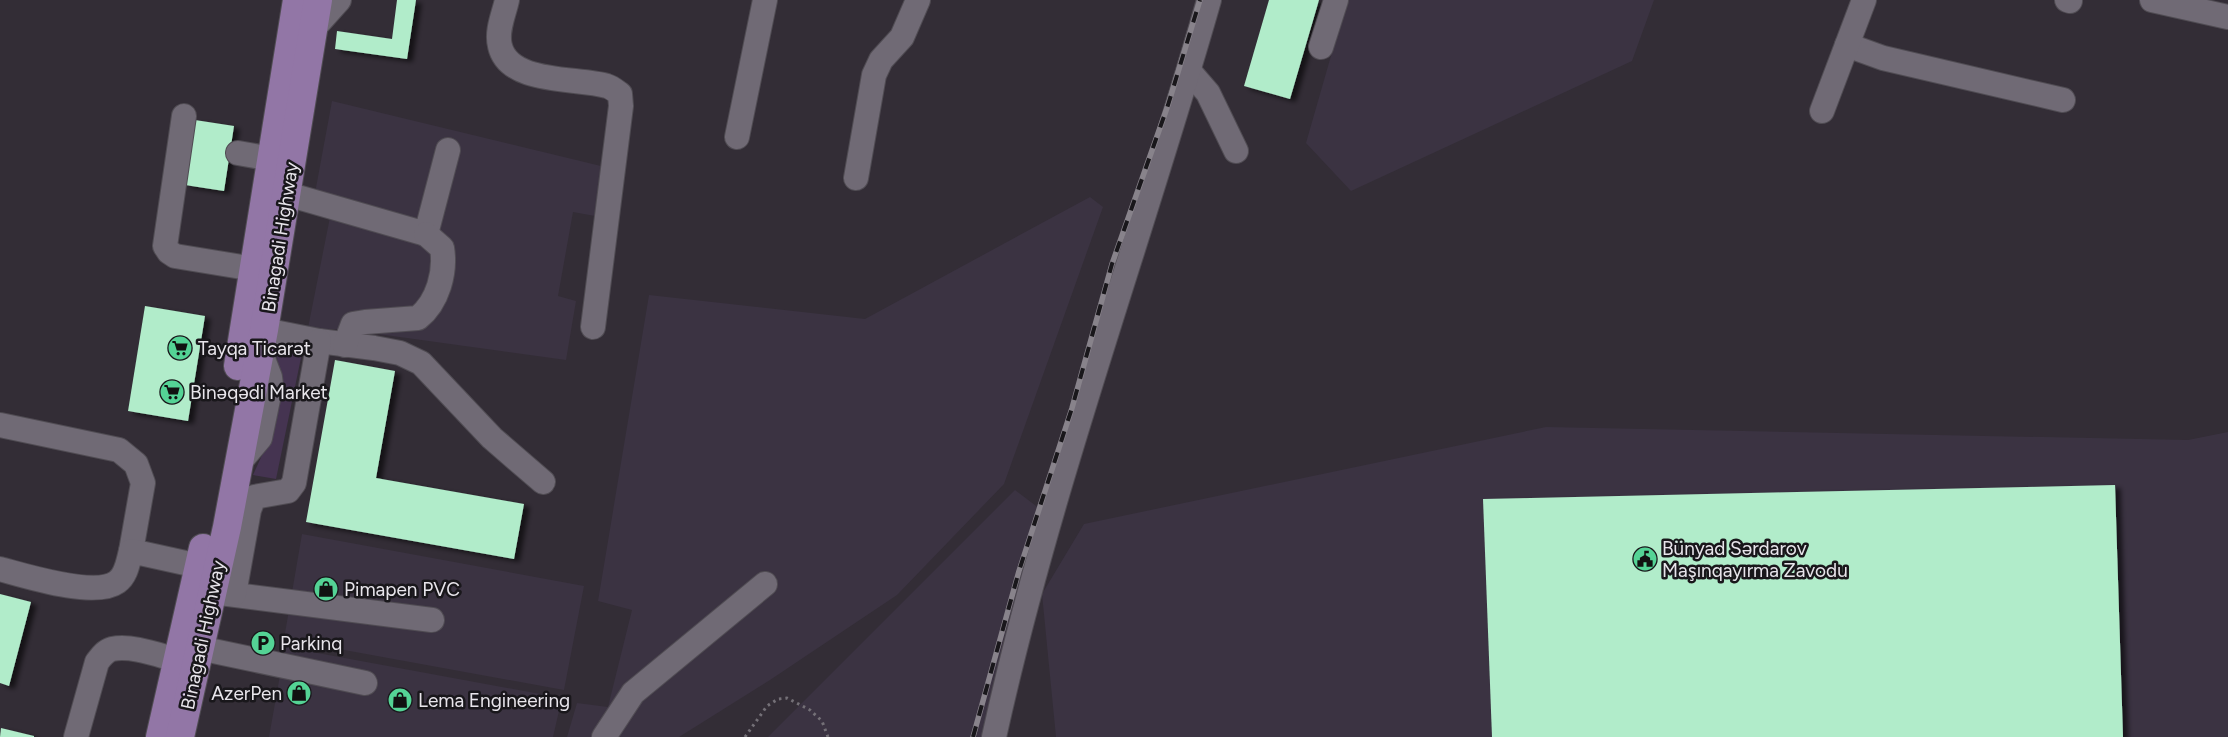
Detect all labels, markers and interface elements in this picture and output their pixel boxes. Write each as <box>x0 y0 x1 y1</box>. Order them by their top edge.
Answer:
street label: Binagadi Highway <box>257 160 303 314</box>
supermarket icon: Tayqa Ticarət <box>167 335 193 361</box>
place label: Tayqa Ticarət <box>198 337 311 360</box>
supermarket icon: Binəqədi Market <box>159 379 185 405</box>
place label: Binəqədi Market <box>190 381 328 404</box>
place label: Bünyad Sərdarov Maşınqayırma Zavodu <box>1662 537 1848 582</box>
public building icon: Bünyad Sərdarov Maşınqayırma Zavodu <box>1632 546 1658 572</box>
street label: Binagadi Highway <box>176 558 230 712</box>
shop icon: Pimapen PVC <box>313 576 339 602</box>
place label: Pimapen PVC <box>344 578 460 601</box>
parking icon: Parkinq <box>250 630 276 656</box>
place label: Parkinq <box>280 632 342 655</box>
shop icon: AzerPen <box>286 680 312 706</box>
place label: AzerPen <box>211 682 282 705</box>
shop icon: Lema Engineering <box>387 687 413 713</box>
place label: Lema Engineering <box>418 689 570 712</box>

